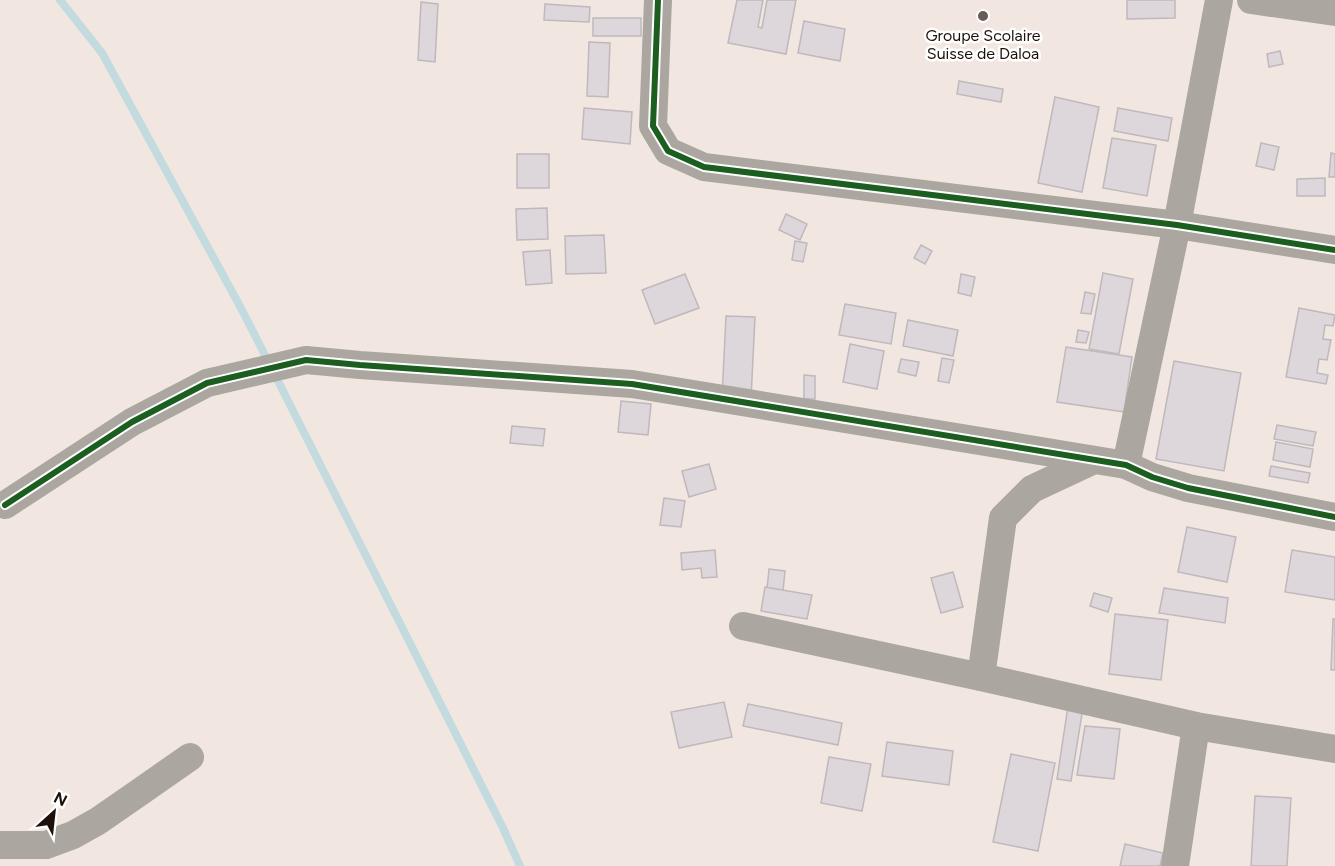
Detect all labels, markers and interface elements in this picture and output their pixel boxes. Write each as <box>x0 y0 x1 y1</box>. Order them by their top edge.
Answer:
marker: Groupe Scolaire Suisse de Daloa <box>976 9 990 23</box>
place label: Groupe Scolaire Suisse de Daloa <box>925 26 1041 63</box>
north arrow <box>24 782 84 842</box>
text: N <box>51 788 70 810</box>

